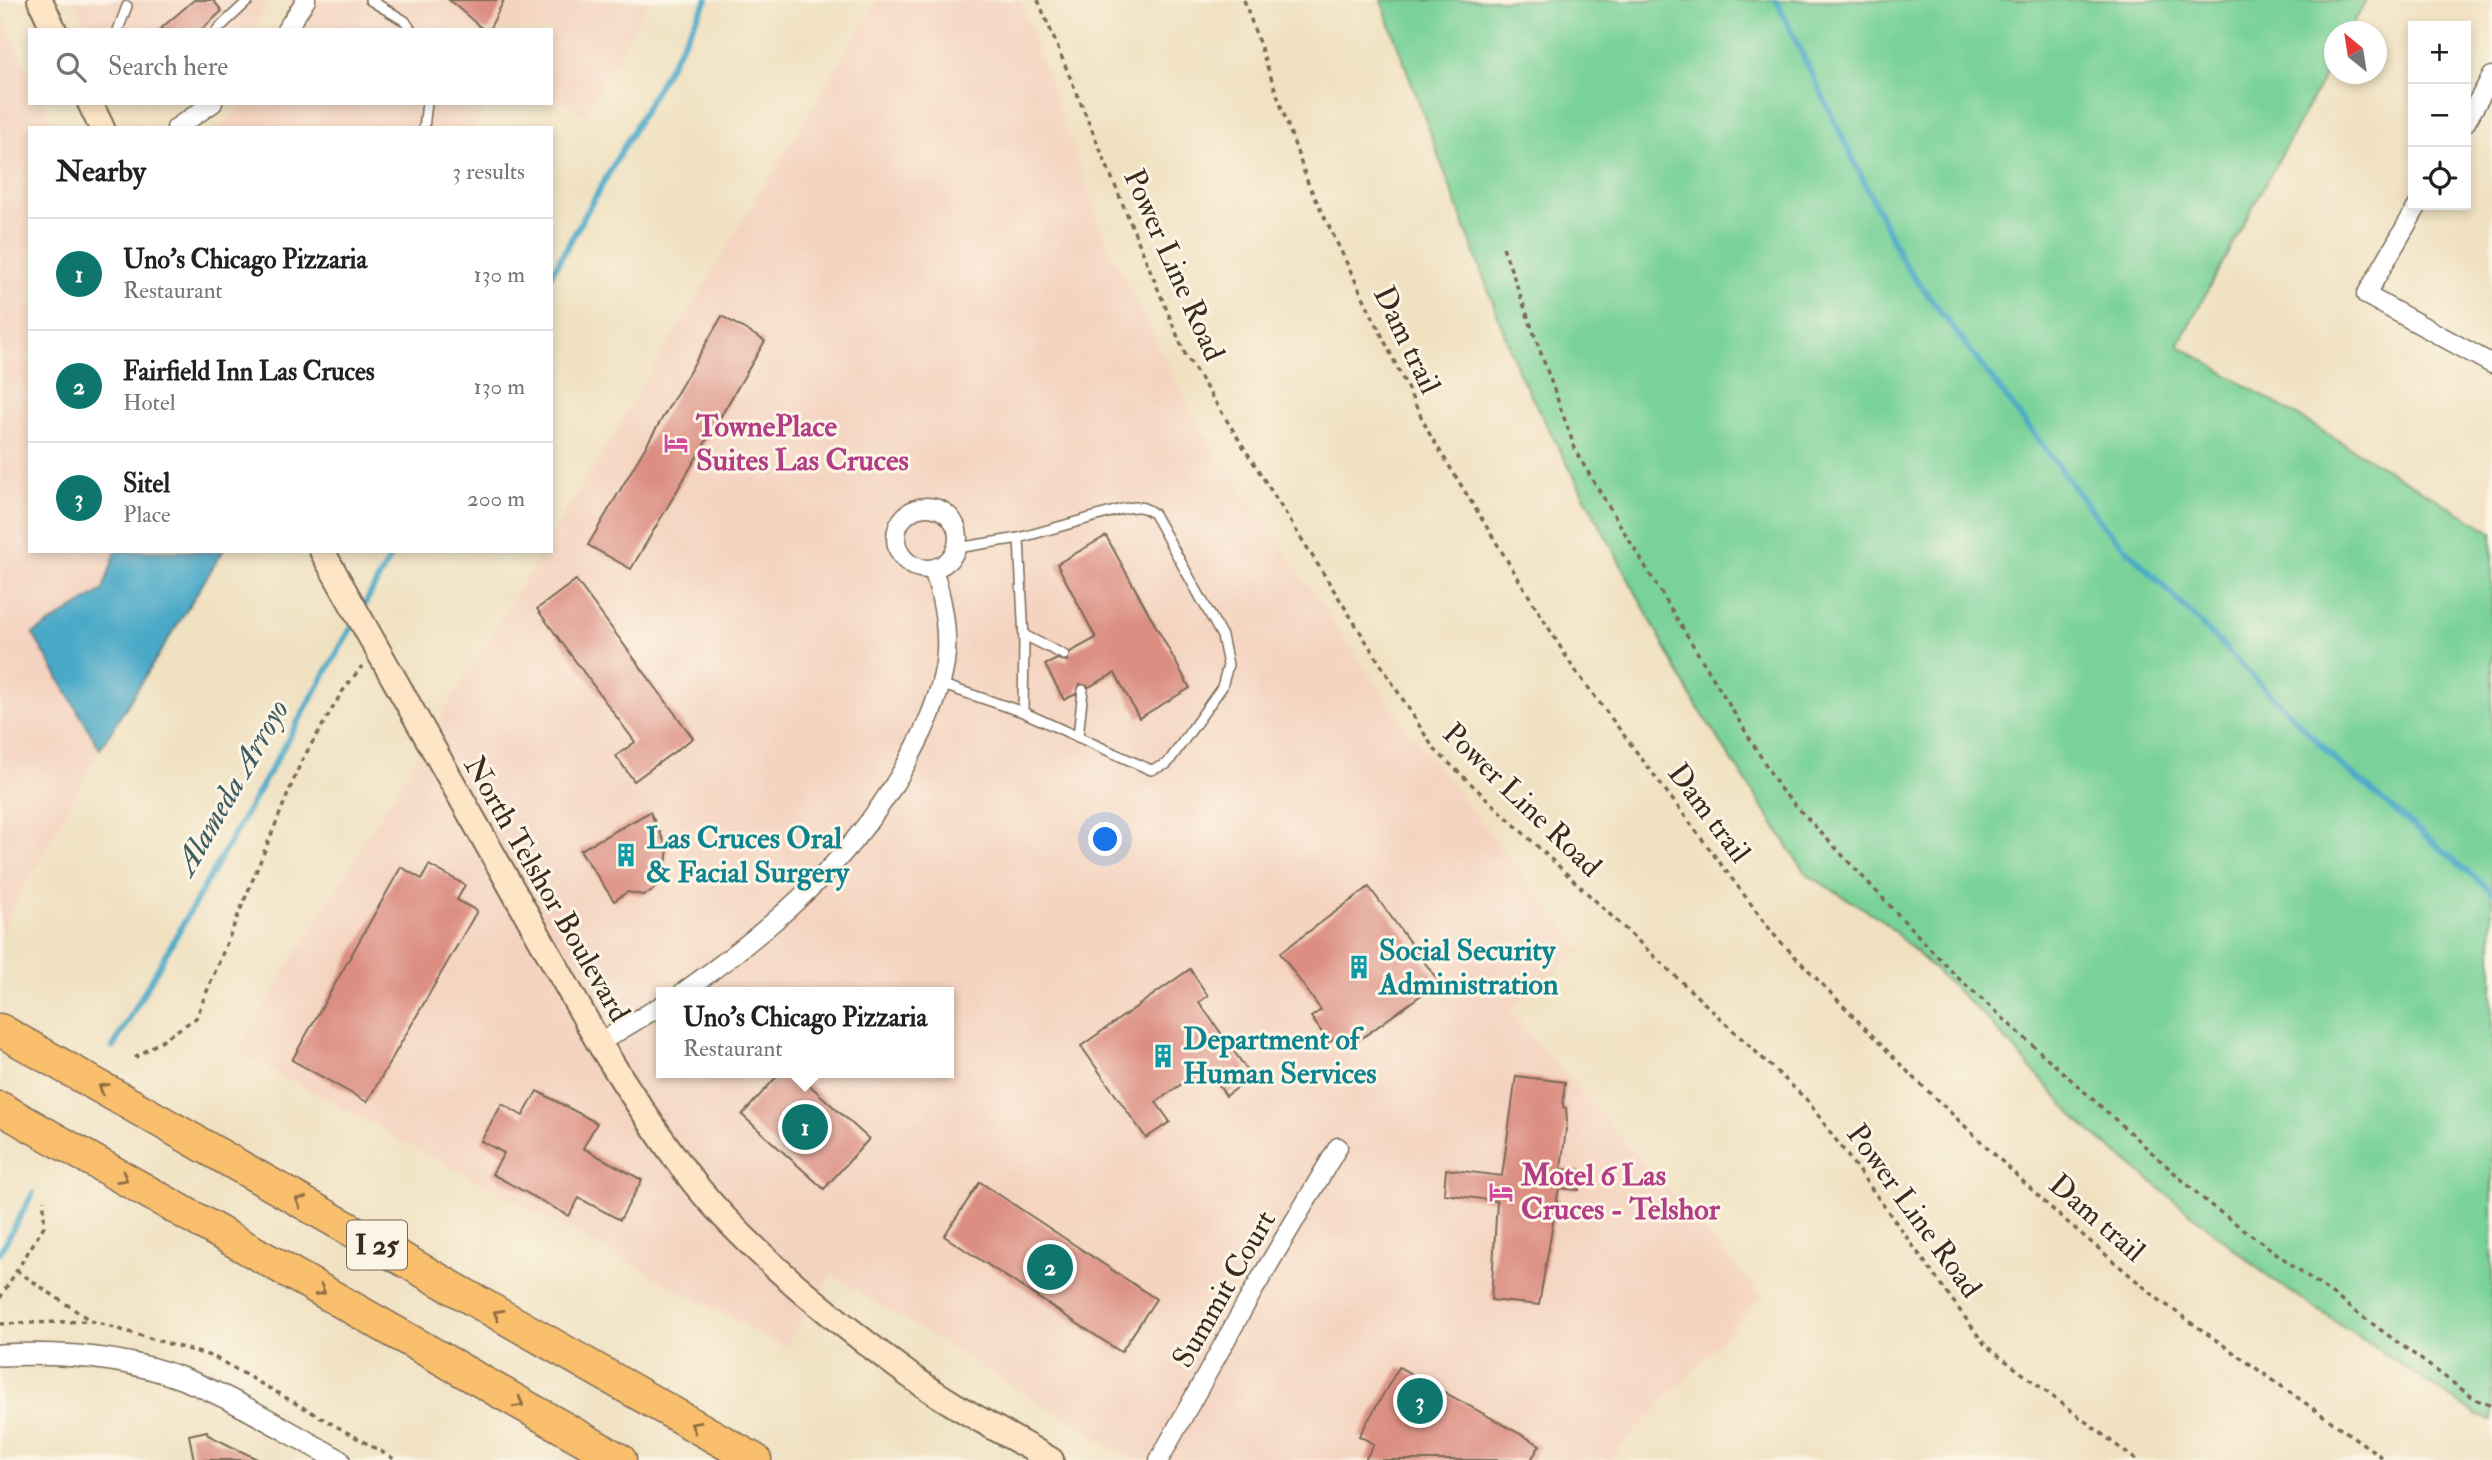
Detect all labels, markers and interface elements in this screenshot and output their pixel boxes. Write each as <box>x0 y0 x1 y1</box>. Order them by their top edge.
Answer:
north arrow <box>2324 21 2387 84</box>
map controls <box>2408 21 2471 210</box>
button: + <box>2408 21 2471 84</box>
search box <box>28 28 553 105</box>
icon: search <box>52 48 90 86</box>
text: Search here <box>108 51 228 83</box>
button: − <box>2408 84 2471 147</box>
button: locate <box>2408 147 2471 210</box>
text: Nearby <box>56 153 146 190</box>
text: 3 results <box>452 157 525 186</box>
street label: Power Line Road <box>1115 163 1233 367</box>
text: Uno's Chicago Pizzaria <box>123 244 367 276</box>
text: 1 <box>75 260 83 289</box>
text: 130 m <box>473 260 525 289</box>
text: Restaurant <box>123 276 223 305</box>
street label: Dam trail <box>1365 280 1449 400</box>
text: Fairfield Inn Las Cruces <box>123 356 375 388</box>
text: 2 <box>73 372 85 401</box>
text: 130 m <box>473 372 525 401</box>
text: Hotel <box>123 388 176 417</box>
place label: TownePlace Suites Las Cruces <box>695 408 909 479</box>
hotel icon: TownePlace Suites Las Cruces <box>662 429 690 457</box>
text: Sitel <box>123 468 170 500</box>
text: 3 <box>75 484 83 513</box>
text: 200 m <box>467 484 525 513</box>
text: Place <box>123 500 171 529</box>
water label: Alameda Arroyo <box>164 692 298 884</box>
street label: Power Line Road <box>1435 715 1609 885</box>
street label: North Telshor Boulevard <box>456 750 638 1029</box>
street label: Dam trail <box>1660 756 1759 870</box>
place label: Las Cruces Oral & Facial Surgery <box>646 820 851 891</box>
your location <box>1088 822 1122 856</box>
building icon: Las Cruces Oral & Facial Surgery <box>612 841 640 869</box>
place label: Social Security Administration <box>1377 932 1559 1003</box>
building icon: Social Security Administration <box>1345 953 1373 981</box>
popup <box>656 987 954 1078</box>
text: Uno's Chicago Pizzaria <box>683 1002 927 1034</box>
place label: Department of Human Services <box>1183 1021 1377 1092</box>
text: Restaurant <box>683 1034 783 1063</box>
building icon: Department of Human Services <box>1149 1042 1177 1070</box>
one-way arrow <box>97 1083 110 1096</box>
pin: 1 <box>782 1101 828 1153</box>
street label: Power Line Road <box>1838 1117 1990 1305</box>
place label: Motel 6 Las Cruces - Telshor <box>1520 1157 1721 1228</box>
street label: Dam trail <box>2041 1166 2153 1270</box>
one-way arrow <box>116 1170 129 1183</box>
hotel icon: Motel 6 Las Cruces - Telshor <box>1487 1178 1515 1206</box>
one-way arrow <box>295 1196 308 1209</box>
street label: Summit Court <box>1164 1204 1284 1374</box>
road number: I 25 <box>347 1220 407 1270</box>
pin: 2 <box>1027 1241 1073 1293</box>
one-way arrow <box>314 1282 327 1295</box>
one-way arrow <box>492 1309 505 1322</box>
pin: 3 <box>1397 1375 1443 1427</box>
one-way arrow <box>512 1395 524 1408</box>
one-way arrow <box>690 1421 703 1434</box>

